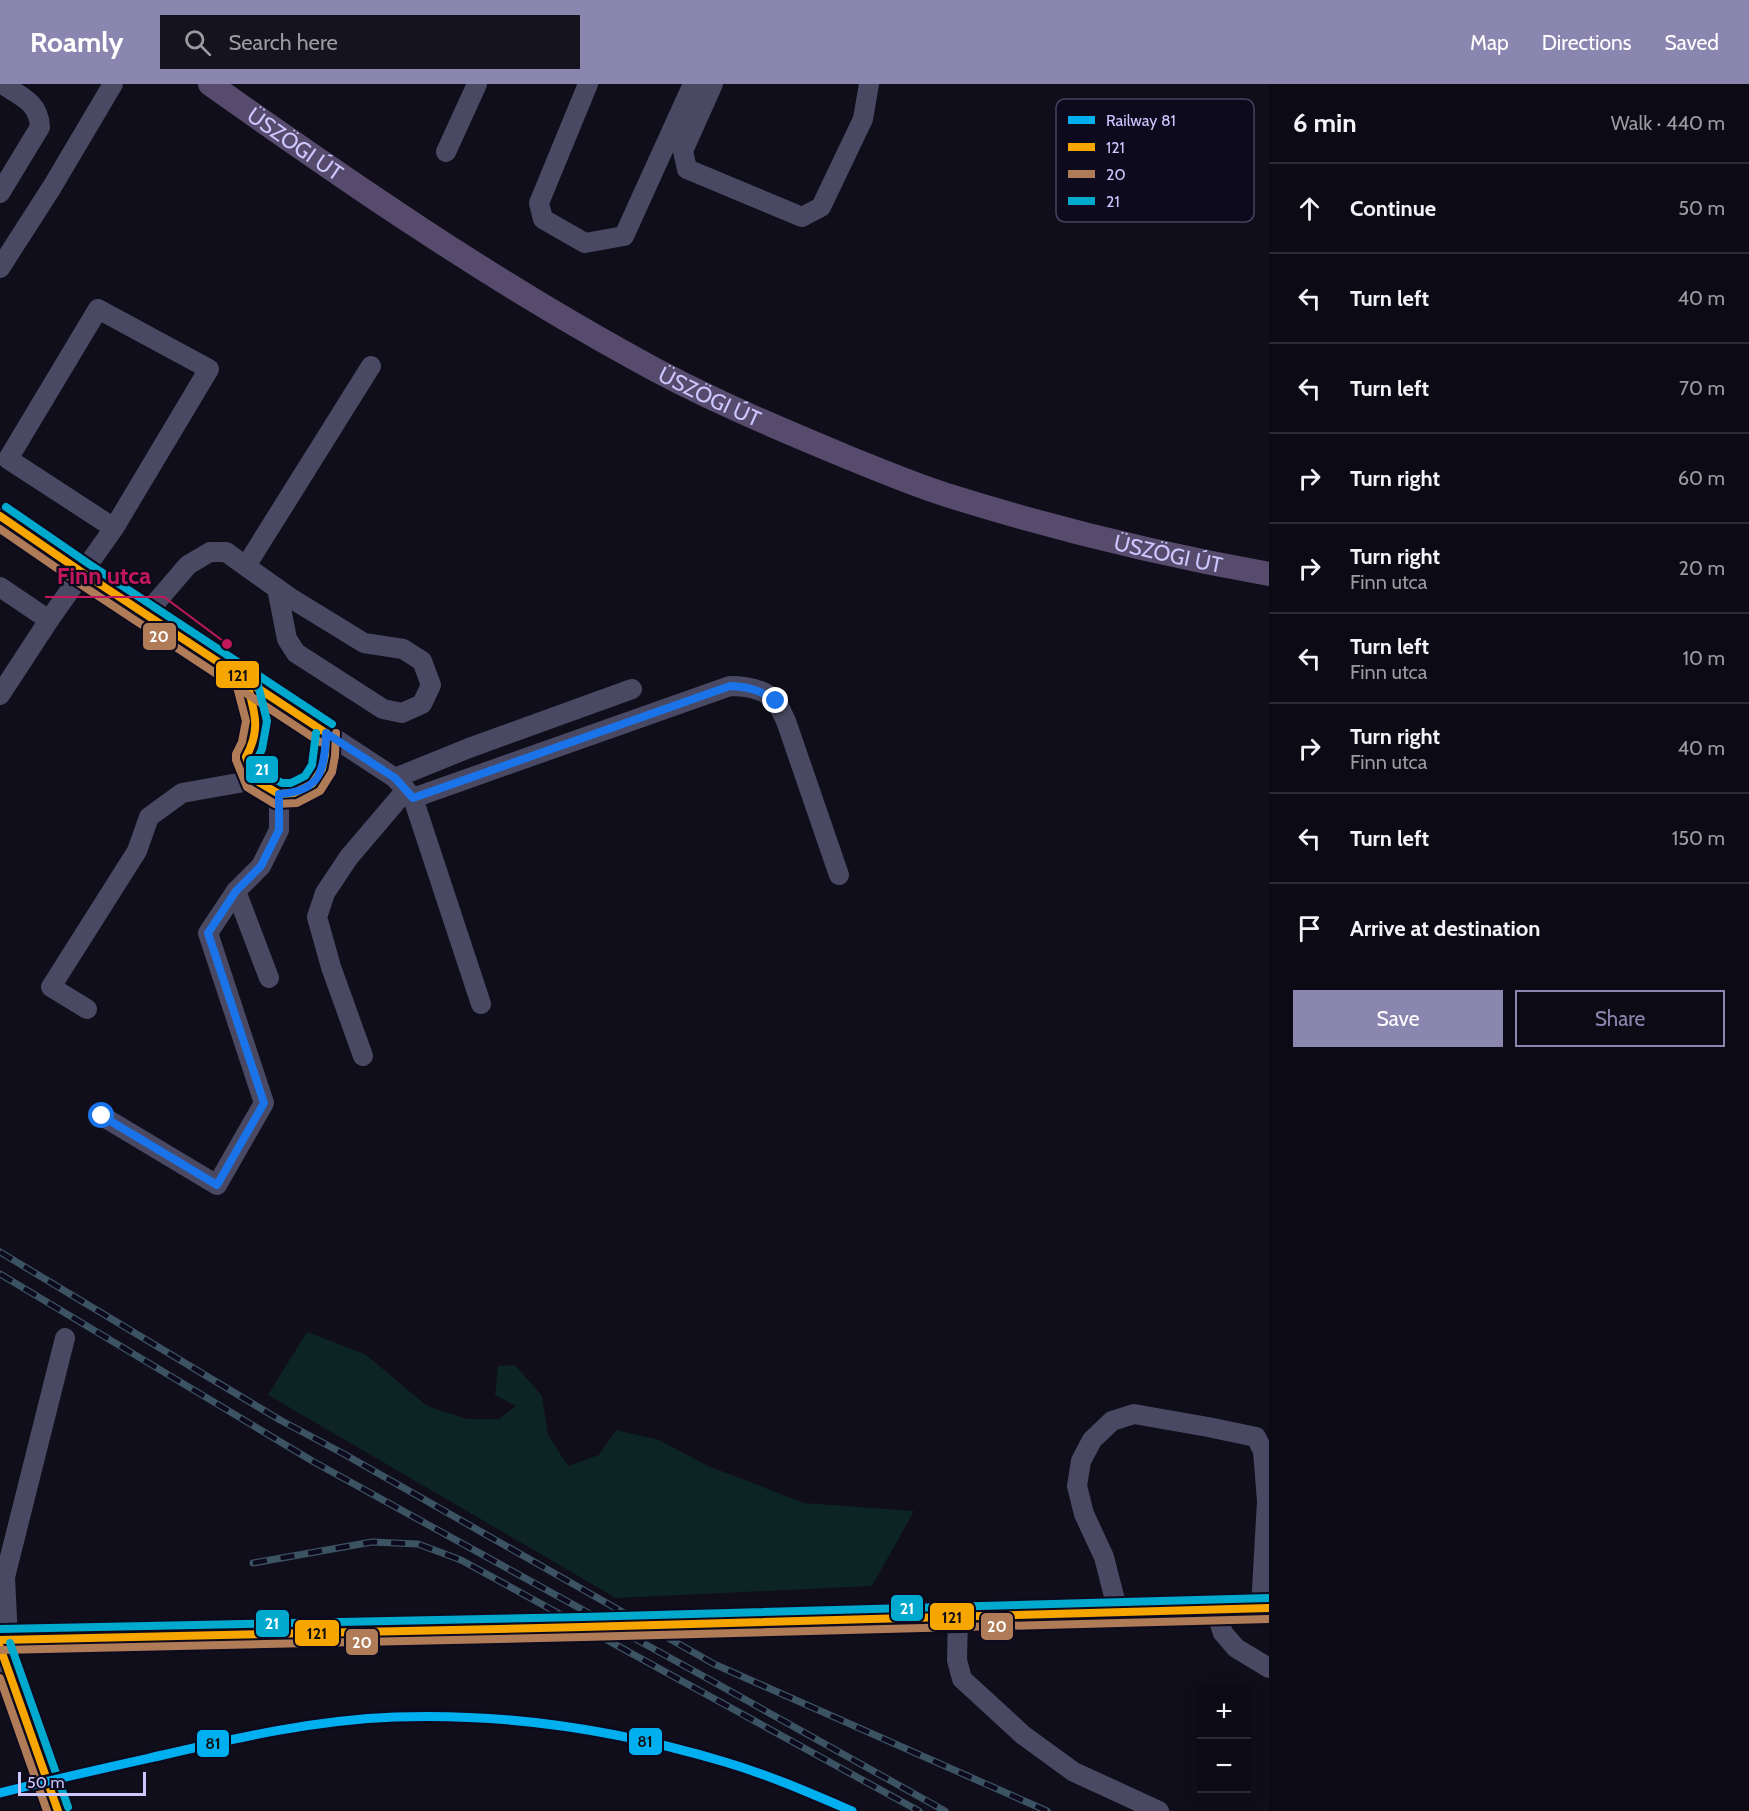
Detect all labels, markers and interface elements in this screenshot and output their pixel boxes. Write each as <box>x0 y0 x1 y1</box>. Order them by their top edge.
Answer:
search box <box>160 15 580 69</box>
text: Roamly <box>30 25 124 59</box>
icon: search <box>181 26 214 59</box>
text: Search here <box>229 29 338 56</box>
text: Map <box>1470 30 1509 55</box>
text: Directions <box>1542 30 1631 55</box>
text: Saved <box>1664 30 1719 55</box>
legend <box>1056 99 1254 222</box>
street label: ÜSZÖGI ÚT <box>242 101 348 186</box>
text: 6 min <box>1293 107 1357 139</box>
text: Railway 81 <box>1106 111 1176 130</box>
text: Walk · 440 m <box>1611 111 1725 135</box>
text: 121 <box>1106 138 1125 157</box>
text: 20 <box>1106 165 1126 184</box>
text: 21 <box>1106 192 1120 211</box>
icon: ahead <box>1293 192 1326 225</box>
text: Continue <box>1350 195 1436 222</box>
text: 50 m <box>1678 196 1725 220</box>
icon: left <box>1293 282 1326 315</box>
text: Turn left <box>1350 285 1429 312</box>
text: 40 m <box>1677 286 1725 310</box>
street label: ÜSZÖGI ÚT <box>654 360 765 432</box>
icon: left <box>1293 372 1326 405</box>
text: Turn left <box>1350 375 1429 402</box>
text: 70 m <box>1679 376 1725 400</box>
icon: right <box>1293 462 1326 495</box>
text: Turn right <box>1350 465 1440 492</box>
text: 60 m <box>1678 466 1725 490</box>
street label: ÜSZÖGI ÚT <box>1111 528 1225 578</box>
text: Turn right <box>1350 543 1440 570</box>
icon: right <box>1293 552 1326 585</box>
callout: Finn utca <box>45 555 164 597</box>
text: 20 m <box>1679 556 1725 580</box>
text: Finn utca <box>57 561 151 590</box>
text: Finn utca <box>1350 570 1427 594</box>
line badge: 20 <box>142 622 177 651</box>
text: 20 <box>149 627 169 646</box>
text: Turn left <box>1350 633 1429 660</box>
icon: left <box>1293 642 1326 675</box>
text: 10 m <box>1682 646 1725 670</box>
line badge: 121 <box>215 660 260 689</box>
text: Finn utca <box>1350 660 1427 684</box>
text: 121 <box>228 666 248 685</box>
route end <box>762 687 788 713</box>
text: Turn right <box>1350 723 1440 750</box>
icon: right <box>1293 732 1326 765</box>
text: 40 m <box>1677 736 1725 760</box>
text: Finn utca <box>1350 750 1427 774</box>
line badge: 21 <box>245 755 279 784</box>
text: 21 <box>255 760 269 779</box>
icon: left <box>1293 822 1326 855</box>
text: Turn left <box>1350 825 1429 852</box>
text: 150 m <box>1672 826 1725 850</box>
icon: arrive <box>1293 912 1326 945</box>
text: Arrive at destination <box>1350 915 1540 942</box>
button: Save <box>1293 990 1503 1047</box>
button: Share <box>1515 990 1725 1047</box>
route start <box>88 1102 114 1128</box>
line badge: 21 <box>890 1594 924 1622</box>
text: 21 <box>900 1599 914 1618</box>
line badge: 121 <box>929 1602 975 1631</box>
text: 121 <box>942 1608 962 1627</box>
line badge: 21 <box>255 1609 290 1638</box>
line badge: 20 <box>980 1612 1014 1641</box>
text: 21 <box>265 1614 279 1633</box>
text: 20 <box>987 1617 1007 1636</box>
line badge: 121 <box>294 1619 340 1647</box>
text: 121 <box>307 1624 327 1643</box>
line badge: 20 <box>345 1628 379 1656</box>
text: 20 <box>352 1633 372 1652</box>
map controls <box>1197 1685 1251 1793</box>
button: + <box>1197 1685 1251 1739</box>
line badge: 81 <box>628 1727 663 1756</box>
line badge: 81 <box>196 1729 230 1758</box>
text: 81 <box>637 1732 653 1751</box>
text: 81 <box>205 1734 221 1753</box>
button: − <box>1197 1739 1251 1793</box>
scale bar <box>18 1769 146 1796</box>
text: 50 m <box>27 1773 64 1792</box>

